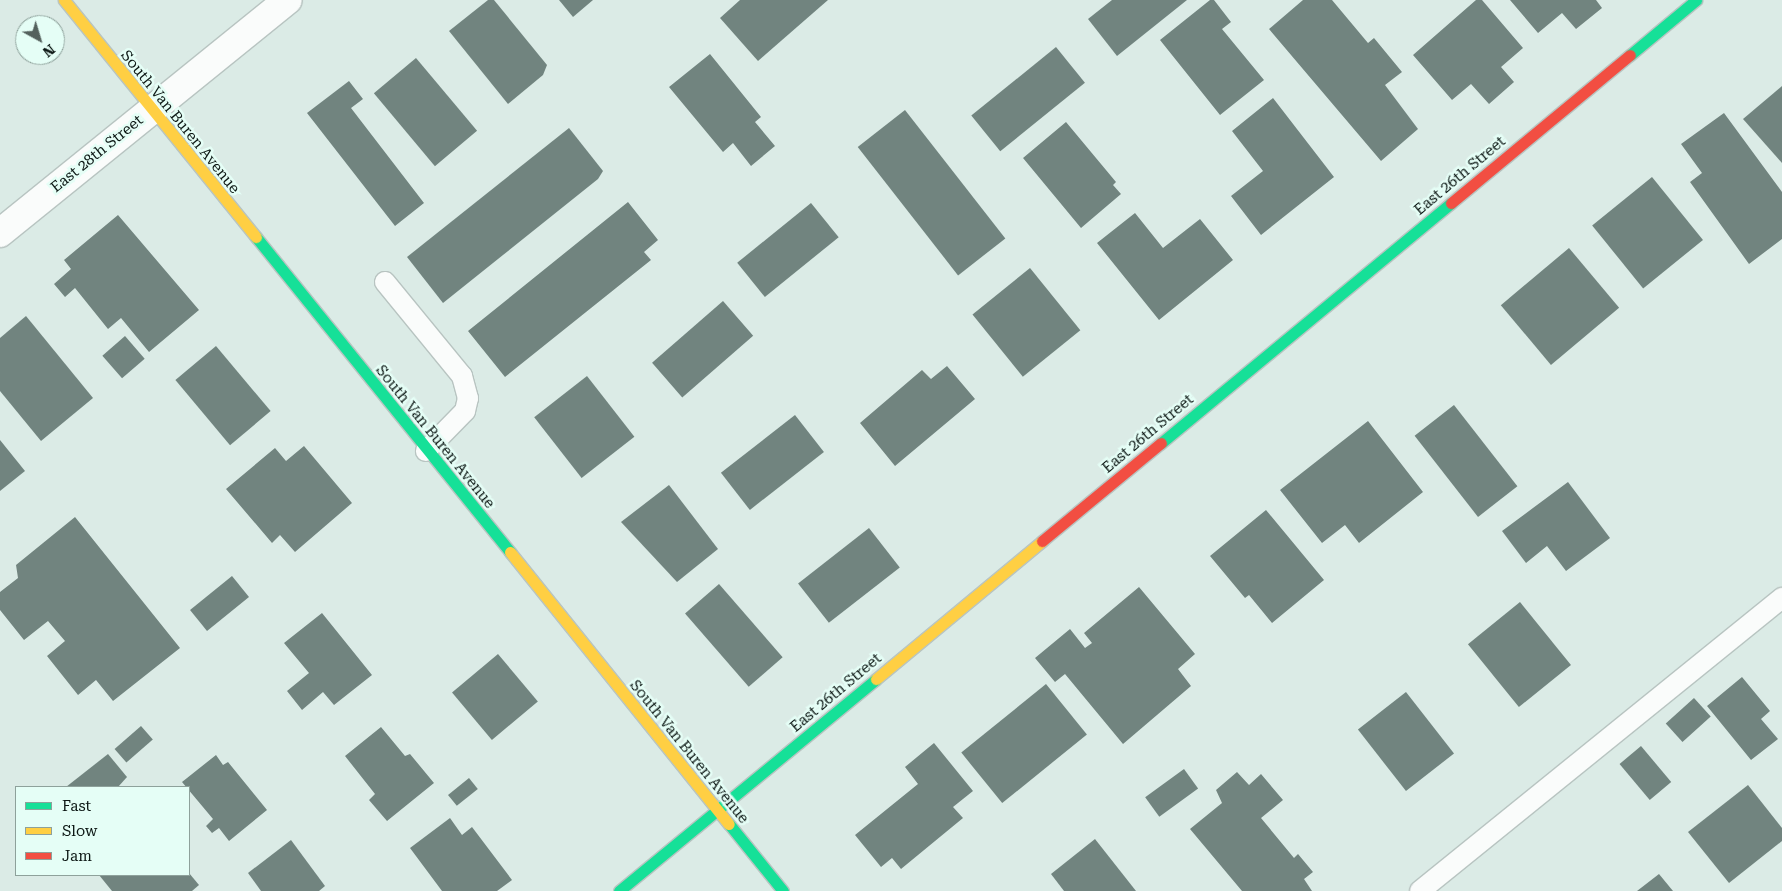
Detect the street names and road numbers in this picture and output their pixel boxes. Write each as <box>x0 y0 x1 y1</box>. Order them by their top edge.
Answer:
street label: South Van Buren Avenue <box>117 47 243 197</box>
street label: East 28th Street <box>47 111 147 197</box>
street label: East 26th Street <box>1411 133 1509 219</box>
street label: South Van Buren Avenue <box>372 362 498 512</box>
street label: East 26th Street <box>1099 391 1197 477</box>
street label: East 26th Street <box>787 650 885 736</box>
street label: South Van Buren Avenue <box>626 677 752 827</box>

